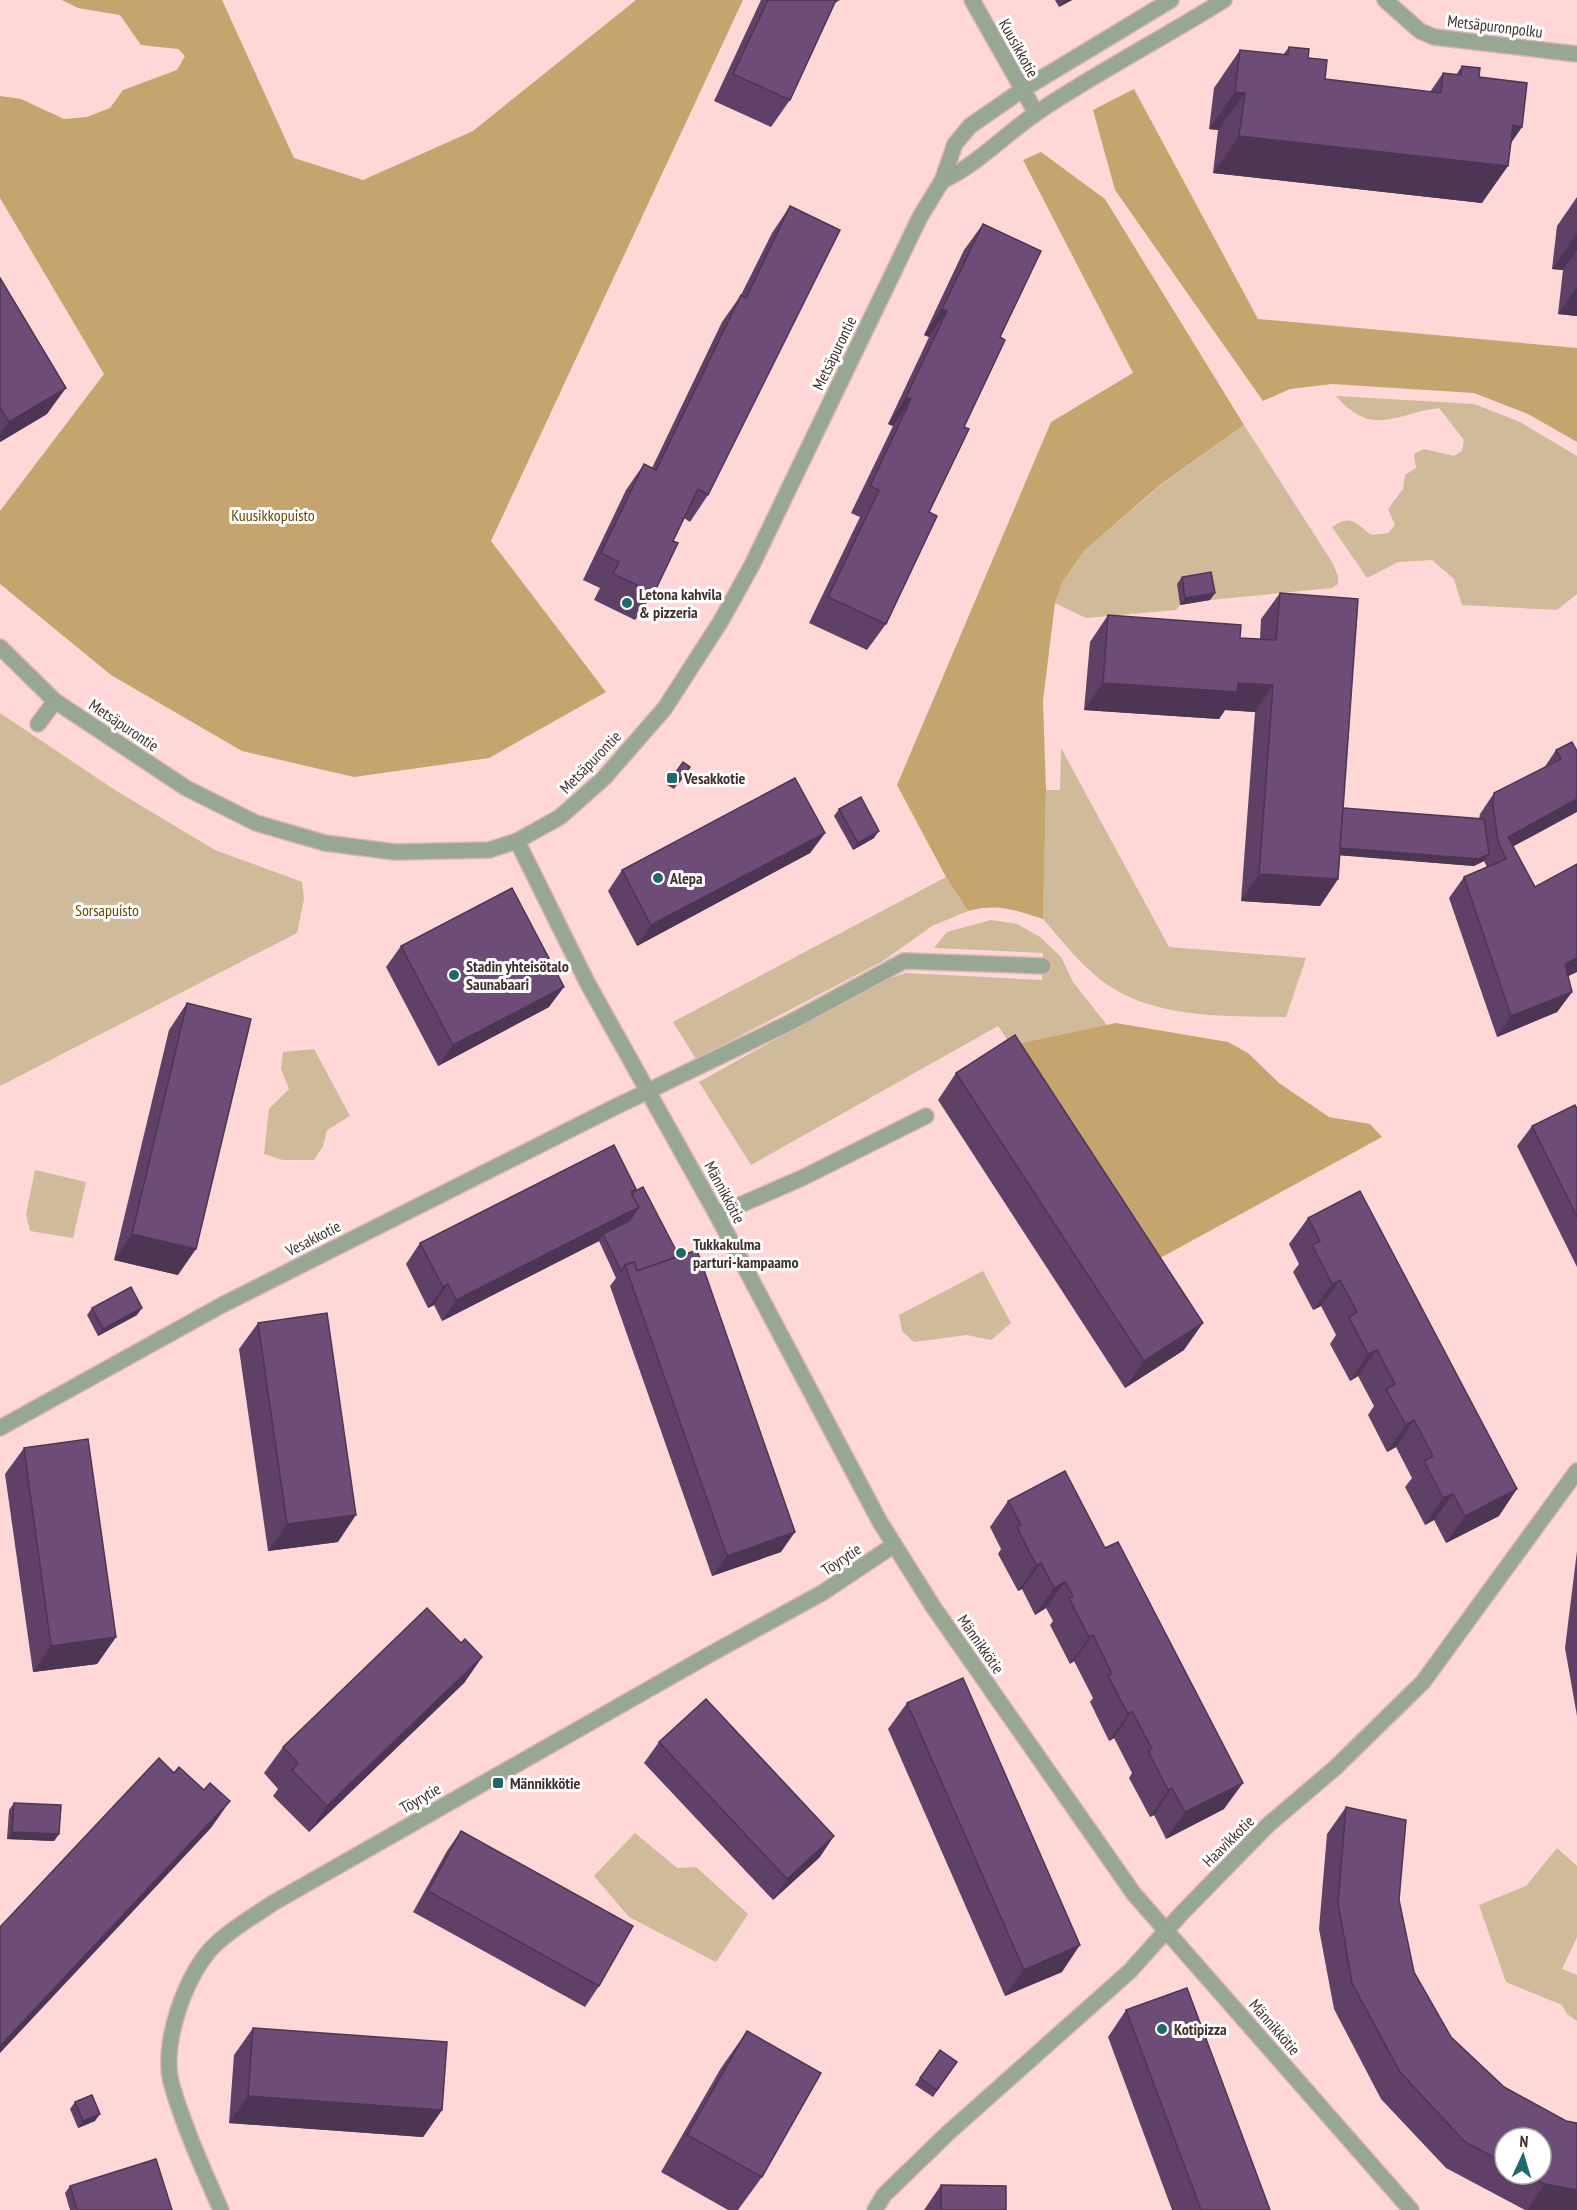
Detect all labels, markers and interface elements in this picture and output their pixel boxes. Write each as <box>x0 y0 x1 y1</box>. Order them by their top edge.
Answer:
street label: Metsäpuronpolku <box>1446 10 1544 42</box>
street label: Kuusikkotie <box>995 15 1043 81</box>
street label: Metsäpurontie <box>808 313 860 393</box>
park label: Kuusikkopuisto <box>231 505 315 525</box>
place label: Letona kahvila & pizzeria <box>639 584 722 622</box>
marker: Letona kahvila & pizzeria <box>620 596 634 610</box>
street label: Metsäpurontie <box>85 694 163 756</box>
street label: Metsäpurontie <box>555 726 625 798</box>
place label: Vesakkotie <box>683 768 745 788</box>
marker: Vesakkotie <box>665 771 679 785</box>
place label: Alepa <box>669 868 703 888</box>
marker: Alepa <box>651 871 665 885</box>
park label: Sorsapuisto <box>75 900 139 920</box>
place label: Stadin yhteisötalo Saunabaari <box>466 956 569 994</box>
marker: Stadin yhteisötalo Saunabaari <box>447 968 461 982</box>
street label: Männikkötie <box>700 1157 750 1227</box>
street label: Vesakkotie <box>281 1216 344 1261</box>
place label: Tukkakulma parturi-kampaamo <box>693 1234 799 1272</box>
marker: Tukkakulma parturi-kampaamo <box>674 1246 688 1260</box>
street label: Töyrytie <box>817 1539 865 1579</box>
street label: Männikkötie <box>953 1611 1009 1677</box>
place label: Männikkötie <box>510 1773 581 1793</box>
marker: Männikkötie <box>491 1776 505 1790</box>
street label: Töyrytie <box>396 1778 444 1818</box>
street label: Haavikkotie <box>1198 1811 1258 1871</box>
street label: Männikkötie <box>1245 1995 1305 2059</box>
place label: Kotipizza <box>1174 2019 1227 2039</box>
marker: Kotipizza <box>1155 2022 1169 2036</box>
north arrow <box>1493 2126 1553 2186</box>
text: N <box>1519 2131 1529 2151</box>

